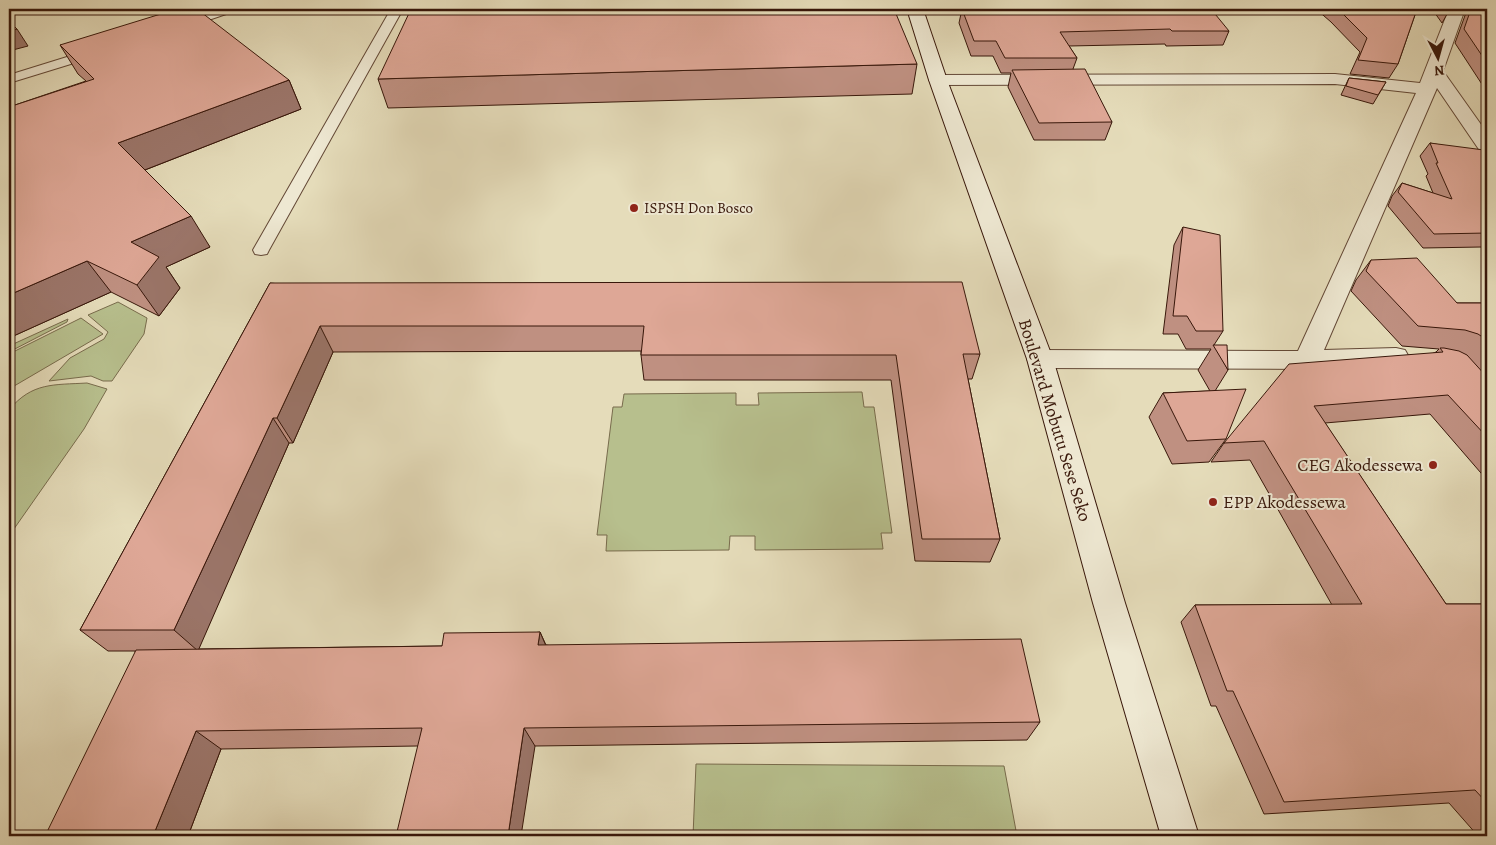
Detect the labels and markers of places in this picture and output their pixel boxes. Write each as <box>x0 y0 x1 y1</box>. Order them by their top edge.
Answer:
place label: ISPSH Don Bosco <box>644 198 753 218</box>
marker: ISPSH Don Bosco <box>628 202 640 214</box>
place label: CEG Akodessewa <box>1297 453 1424 477</box>
marker: CEG Akodessewa <box>1427 459 1439 471</box>
place label: EPP Akodessewa <box>1223 490 1346 514</box>
marker: EPP Akodessewa <box>1207 496 1219 508</box>

